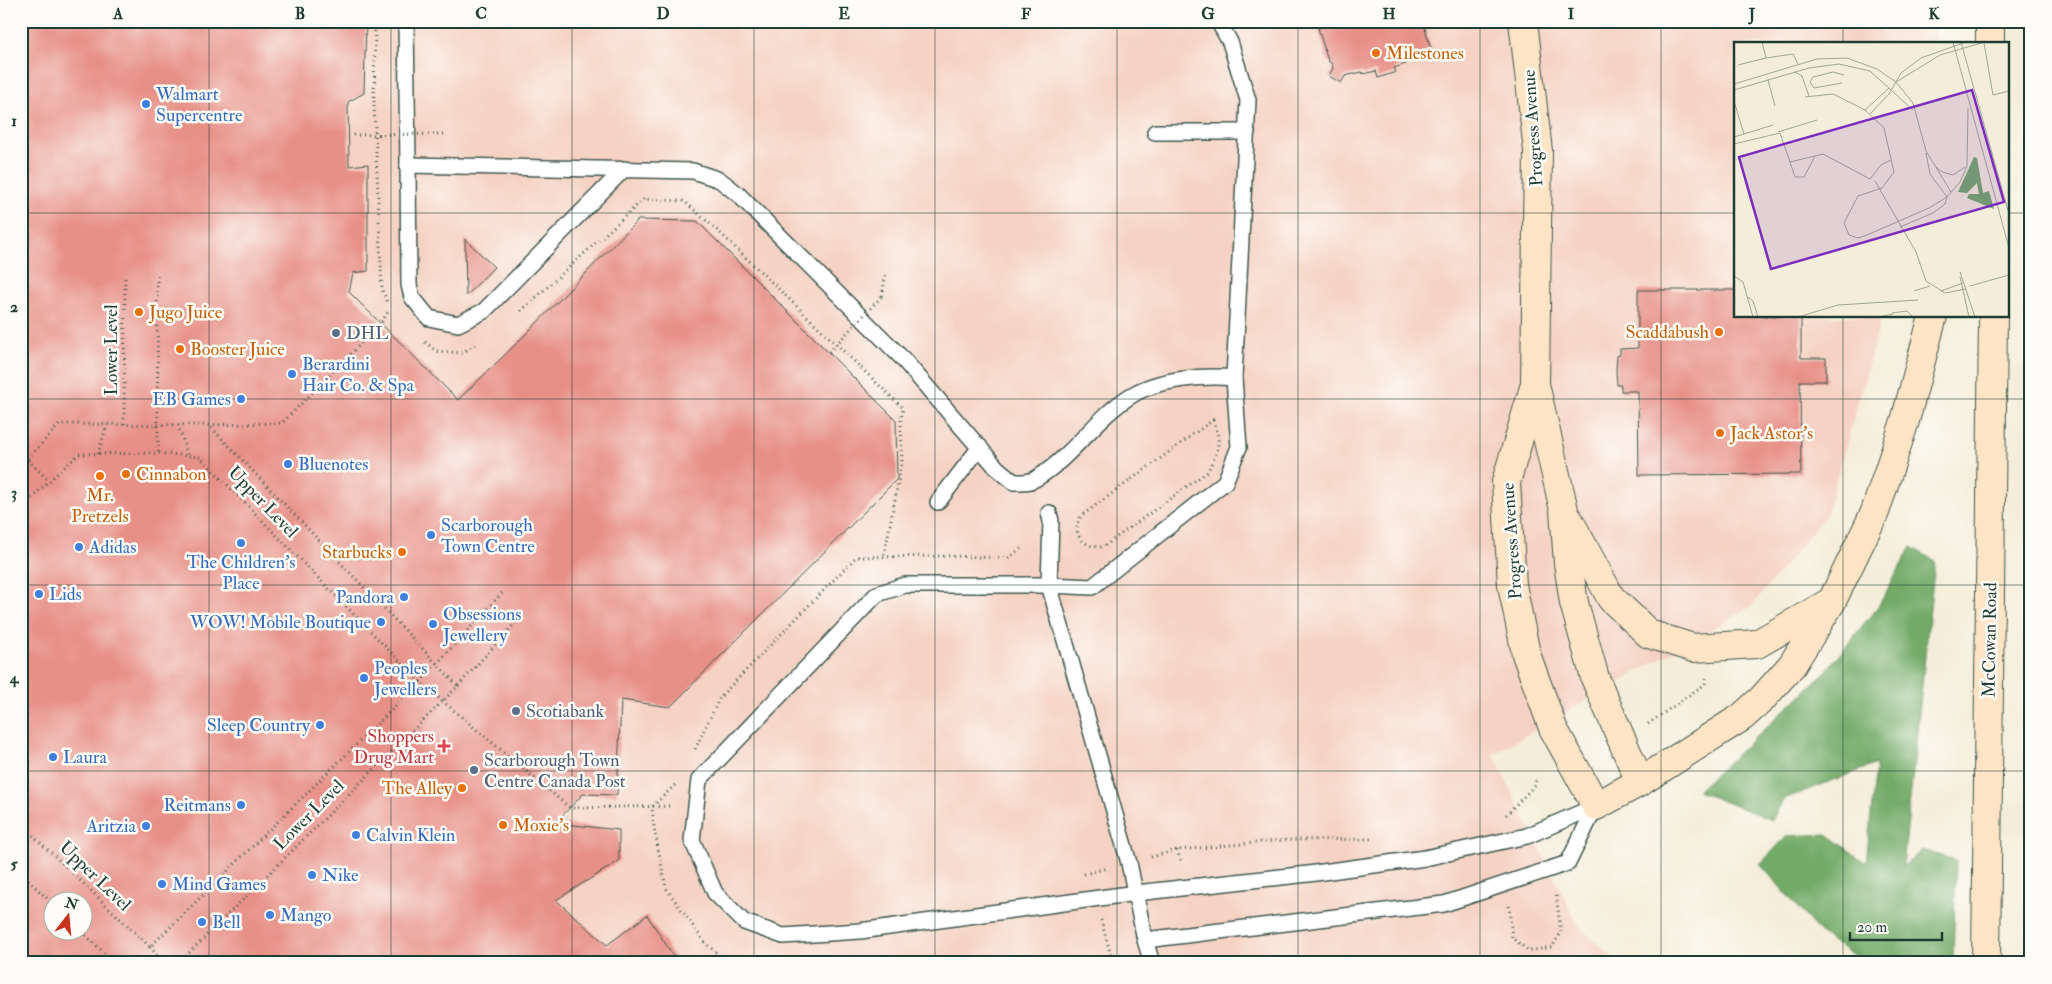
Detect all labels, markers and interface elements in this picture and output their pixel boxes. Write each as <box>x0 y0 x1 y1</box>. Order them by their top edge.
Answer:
text: A <box>112 4 124 24</box>
text: B <box>295 4 305 24</box>
text: C <box>475 4 487 24</box>
text: D <box>656 4 670 24</box>
text: E <box>838 4 850 24</box>
text: F <box>1021 4 1031 24</box>
text: G <box>1201 4 1215 24</box>
text: H <box>1382 4 1396 24</box>
text: I <box>1568 4 1575 24</box>
text: J <box>1748 4 1756 25</box>
text: K <box>1928 4 1940 24</box>
place label: Milestones <box>1386 42 1464 65</box>
inset map <box>1734 42 2010 318</box>
marker: Milestones <box>1370 47 1382 59</box>
street label: Progress Avenue <box>1517 68 1549 187</box>
place label: Walmart Supercentre <box>155 83 243 127</box>
marker: Walmart Supercentre <box>140 98 152 110</box>
text: 1 <box>11 111 17 131</box>
text: 2 <box>10 297 18 317</box>
place label: Jugo Juice <box>148 301 223 324</box>
street label: Lower Level <box>100 304 123 395</box>
marker: Jugo Juice <box>133 306 145 318</box>
place label: Scaddabush <box>1626 321 1710 344</box>
place label: DHL <box>346 322 388 345</box>
marker: Scaddabush <box>1713 326 1725 338</box>
marker: DHL <box>330 327 342 339</box>
place label: Booster Juice <box>190 338 285 361</box>
marker: Booster Juice <box>174 343 186 355</box>
place label: Berardini Hair Co. & Spa <box>302 353 415 397</box>
marker: Berardini Hair Co. & Spa <box>286 368 298 380</box>
place label: EB Games <box>152 388 231 411</box>
marker: EB Games <box>235 393 247 405</box>
place label: Jack Astor's <box>1729 422 1813 445</box>
marker: Jack Astor's <box>1714 427 1726 439</box>
place label: Bluenotes <box>298 453 369 476</box>
marker: Bluenotes <box>282 458 294 470</box>
street label: Upper Level <box>223 461 303 543</box>
place label: Cinnabon <box>136 463 207 486</box>
marker: Cinnabon <box>120 468 132 480</box>
marker: Mr. Pretzels <box>94 470 106 482</box>
street label: Progress Avenue <box>1496 481 1528 600</box>
text: 3 <box>11 483 17 503</box>
place label: Mr. Pretzels <box>71 484 129 528</box>
place label: Scarborough Town Centre <box>441 514 535 558</box>
marker: Scarborough Town Centre <box>425 529 437 541</box>
place label: Adidas <box>88 536 136 559</box>
marker: The Children's Place <box>235 537 247 549</box>
marker: Adidas <box>73 541 85 553</box>
place label: Starbucks <box>322 541 392 564</box>
marker: Starbucks <box>396 546 408 558</box>
place label: The Children's Place <box>187 551 295 595</box>
street label: McCowan Road <box>1977 582 2003 698</box>
place label: Lids <box>49 583 82 606</box>
place label: Pandora <box>336 586 395 609</box>
marker: Lids <box>33 588 45 600</box>
marker: Pandora <box>398 591 410 603</box>
place label: Obsessions Jewellery <box>442 603 521 647</box>
place label: WOW! Mobile Boutique <box>189 611 371 634</box>
marker: WOW! Mobile Boutique <box>375 616 387 628</box>
marker: Obsessions Jewellery <box>427 618 439 630</box>
place label: Peoples Jewellers <box>373 657 437 701</box>
text: 4 <box>9 668 20 688</box>
marker: Peoples Jewellers <box>358 672 370 684</box>
place label: Scotiabank <box>526 700 604 723</box>
marker: Scotiabank <box>510 705 522 717</box>
place label: Sleep Country <box>207 714 311 737</box>
marker: Sleep Country <box>314 719 326 731</box>
place label: Shoppers Drug Mart <box>353 725 434 769</box>
marker: Shoppers Drug Mart <box>438 740 450 752</box>
place label: Laura <box>63 746 107 769</box>
place label: Scarborough Town Centre Canada Post <box>484 749 626 793</box>
marker: Laura <box>47 751 59 763</box>
marker: Scarborough Town Centre Canada Post <box>468 764 480 776</box>
street label: Lower Level <box>269 774 350 855</box>
place label: The Alley <box>382 777 453 800</box>
marker: The Alley <box>456 782 468 794</box>
place label: Reitmans <box>163 794 231 817</box>
marker: Reitmans <box>235 799 247 811</box>
place label: Moxie's <box>513 814 569 837</box>
place label: Aritzia <box>85 815 137 838</box>
marker: Moxie's <box>497 819 509 831</box>
marker: Aritzia <box>140 820 152 832</box>
place label: Calvin Klein <box>366 824 455 847</box>
marker: Calvin Klein <box>350 829 362 841</box>
street label: Upper Level <box>54 836 136 916</box>
text: 5 <box>10 854 18 874</box>
place label: Nike <box>322 864 359 887</box>
marker: Nike <box>306 869 318 881</box>
place label: Mind Games <box>172 873 266 896</box>
marker: Mind Games <box>156 878 168 890</box>
north arrow <box>42 892 92 942</box>
text: N <box>62 894 80 914</box>
place label: Mango <box>280 904 332 927</box>
marker: Mango <box>264 909 276 921</box>
scale bar <box>1850 909 1942 941</box>
place label: Bell <box>212 911 241 934</box>
marker: Bell <box>196 916 208 928</box>
text: 20 m <box>1857 918 1887 937</box>

